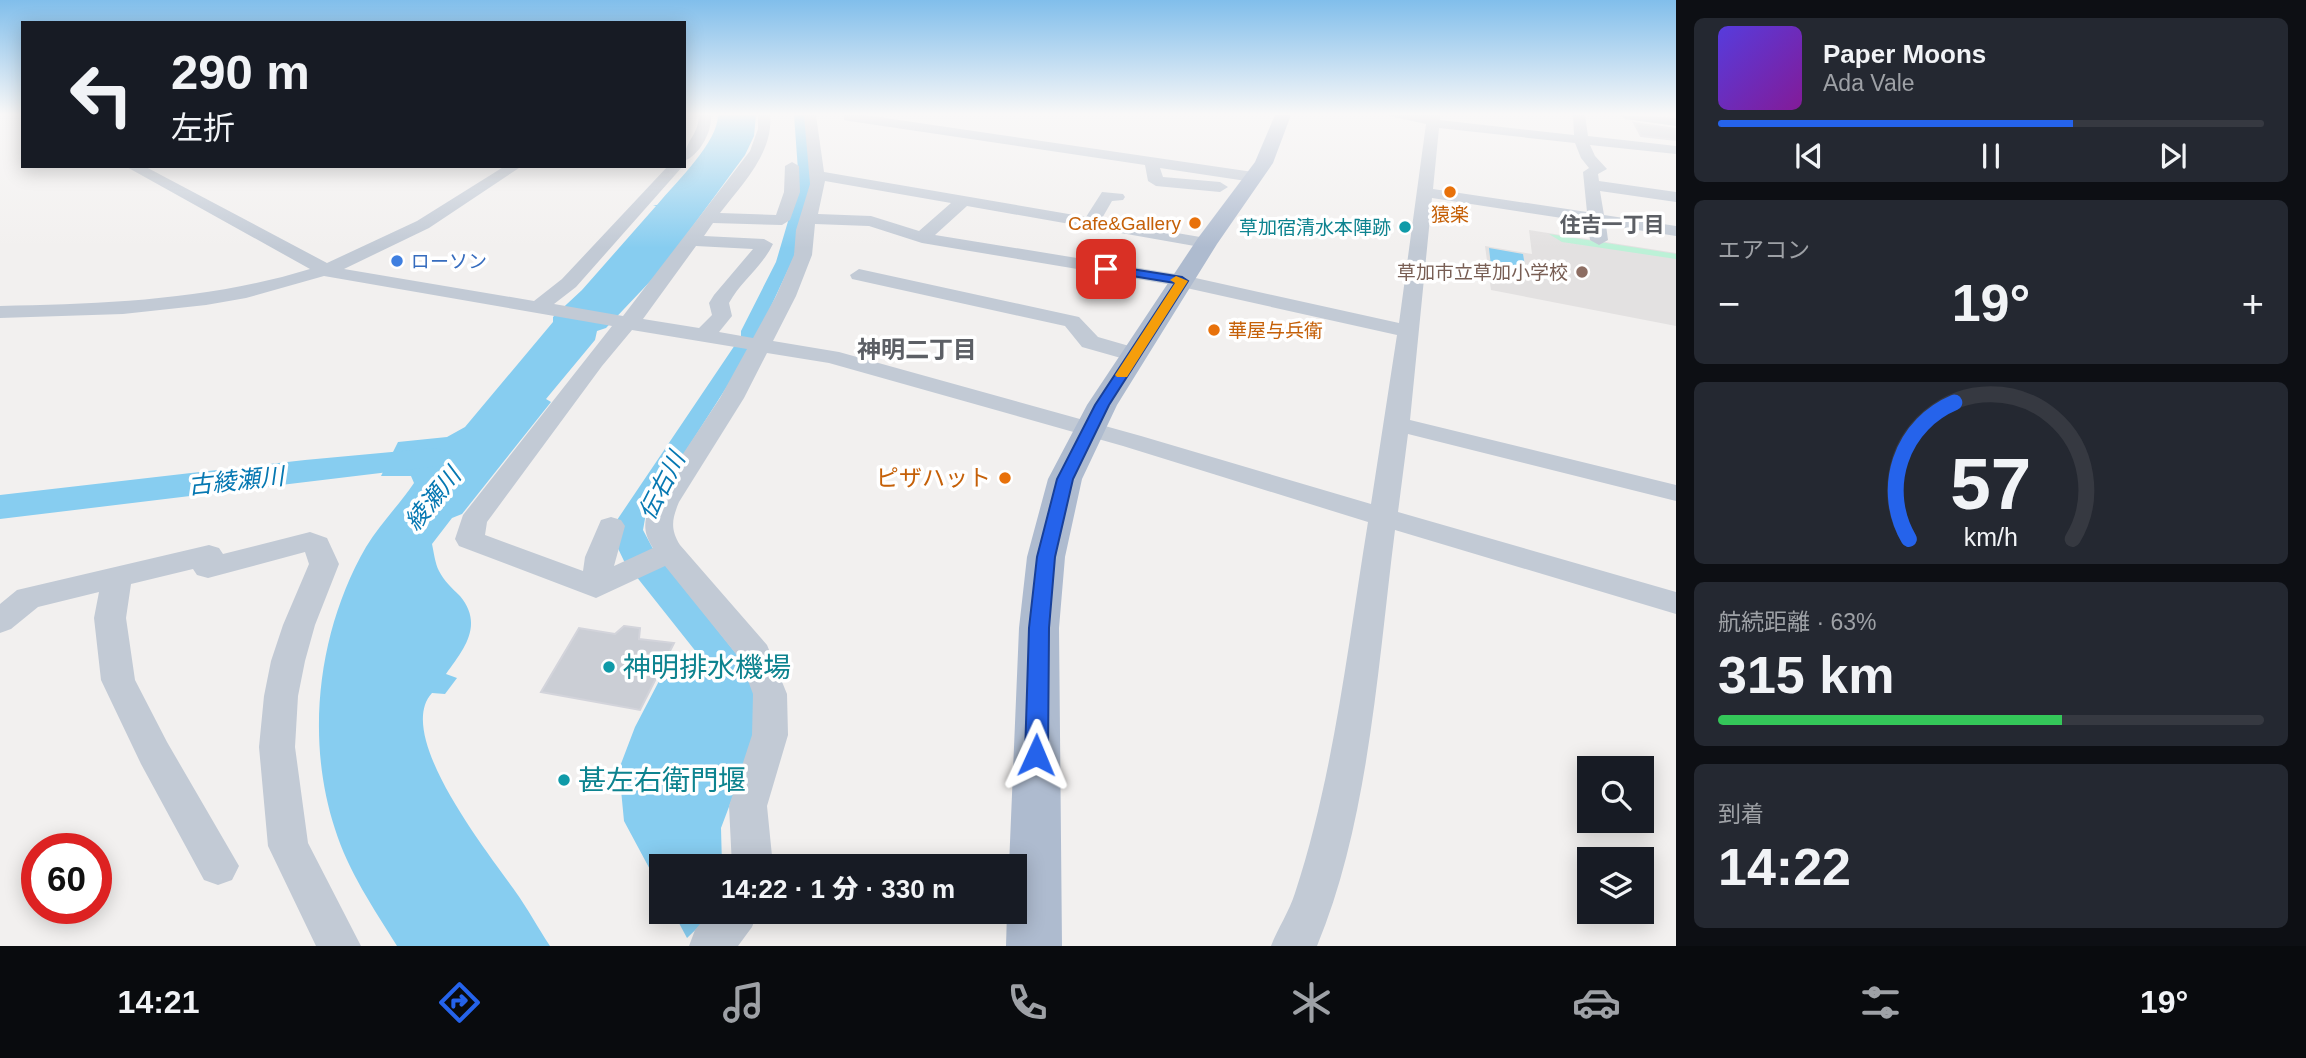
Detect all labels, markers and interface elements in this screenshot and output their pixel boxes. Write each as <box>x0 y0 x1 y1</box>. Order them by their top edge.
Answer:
text: Paper Moons <box>1823 39 1986 69</box>
text: 290 m <box>171 45 310 99</box>
icon: left <box>56 49 147 140</box>
text: Ada Vale <box>1823 70 1915 96</box>
text: 左折 <box>171 110 235 146</box>
icon: previous <box>1790 137 1828 175</box>
icon: pause <box>1972 137 2010 175</box>
icon: next <box>2154 137 2192 175</box>
marker: 猿楽 <box>1442 184 1458 200</box>
place label: 猿楽 <box>1431 204 1469 225</box>
place label: Cafe&Gallery <box>1068 213 1181 234</box>
district label: 住吉一丁目 <box>1560 213 1665 236</box>
marker: Cafe&Gallery <box>1187 215 1203 231</box>
place label: 草加宿清水本陣跡 <box>1239 217 1391 238</box>
marker: 草加宿清水本陣跡 <box>1397 219 1413 235</box>
text: エアコン <box>1718 237 1810 263</box>
pin <box>1076 239 1136 299</box>
icon: arrive <box>1087 250 1125 288</box>
place label: ローソン <box>411 251 487 272</box>
marker: ローソン <box>389 253 405 269</box>
place label: 草加市立草加小学校 <box>1397 262 1568 283</box>
marker: 草加市立草加小学校 <box>1574 264 1590 280</box>
text: 19° <box>1952 274 2030 332</box>
text: − <box>1718 283 1740 325</box>
text: + <box>2242 283 2264 325</box>
place label: 華屋与兵衛 <box>1228 320 1323 341</box>
marker: 華屋与兵衛 <box>1206 322 1222 338</box>
district label: 神明二丁目 <box>857 336 977 363</box>
text: 57 <box>1951 443 2031 524</box>
water label: 伝右川 <box>633 445 691 524</box>
water label: 綾瀬川 <box>399 460 468 535</box>
water label: 古綾瀬川 <box>187 462 288 499</box>
place label: ピザハット <box>876 465 991 491</box>
marker: ピザハット <box>997 470 1013 486</box>
text: km/h <box>1964 523 2018 551</box>
text: 航続距離 · 63% <box>1718 609 1876 635</box>
text: 315 km <box>1718 646 1894 704</box>
place label: 神明排水機場 <box>623 652 791 683</box>
marker: 神明排水機場 <box>601 659 617 675</box>
position arrow <box>999 718 1073 792</box>
map controls <box>1577 756 1654 924</box>
button: search <box>1577 756 1654 833</box>
place label: 甚左右衛門堰 <box>578 765 746 796</box>
marker: 甚左右衛門堰 <box>556 772 572 788</box>
text: 到着 <box>1718 801 1764 827</box>
speed limit sign: 60 <box>21 833 112 924</box>
text: 14:22 <box>1718 838 1851 896</box>
button: layers <box>1577 847 1654 924</box>
text: 14:22 · 1 分 · 330 m <box>721 874 955 904</box>
icon: directions <box>435 978 484 1027</box>
icon: music <box>719 978 768 1027</box>
icon: phone <box>1003 978 1052 1027</box>
icon: climate <box>1287 978 1336 1027</box>
icon: car <box>1572 978 1621 1027</box>
icon: filters <box>1856 978 1905 1027</box>
text: 14:21 <box>118 984 199 1020</box>
text: 19° <box>2140 984 2188 1020</box>

